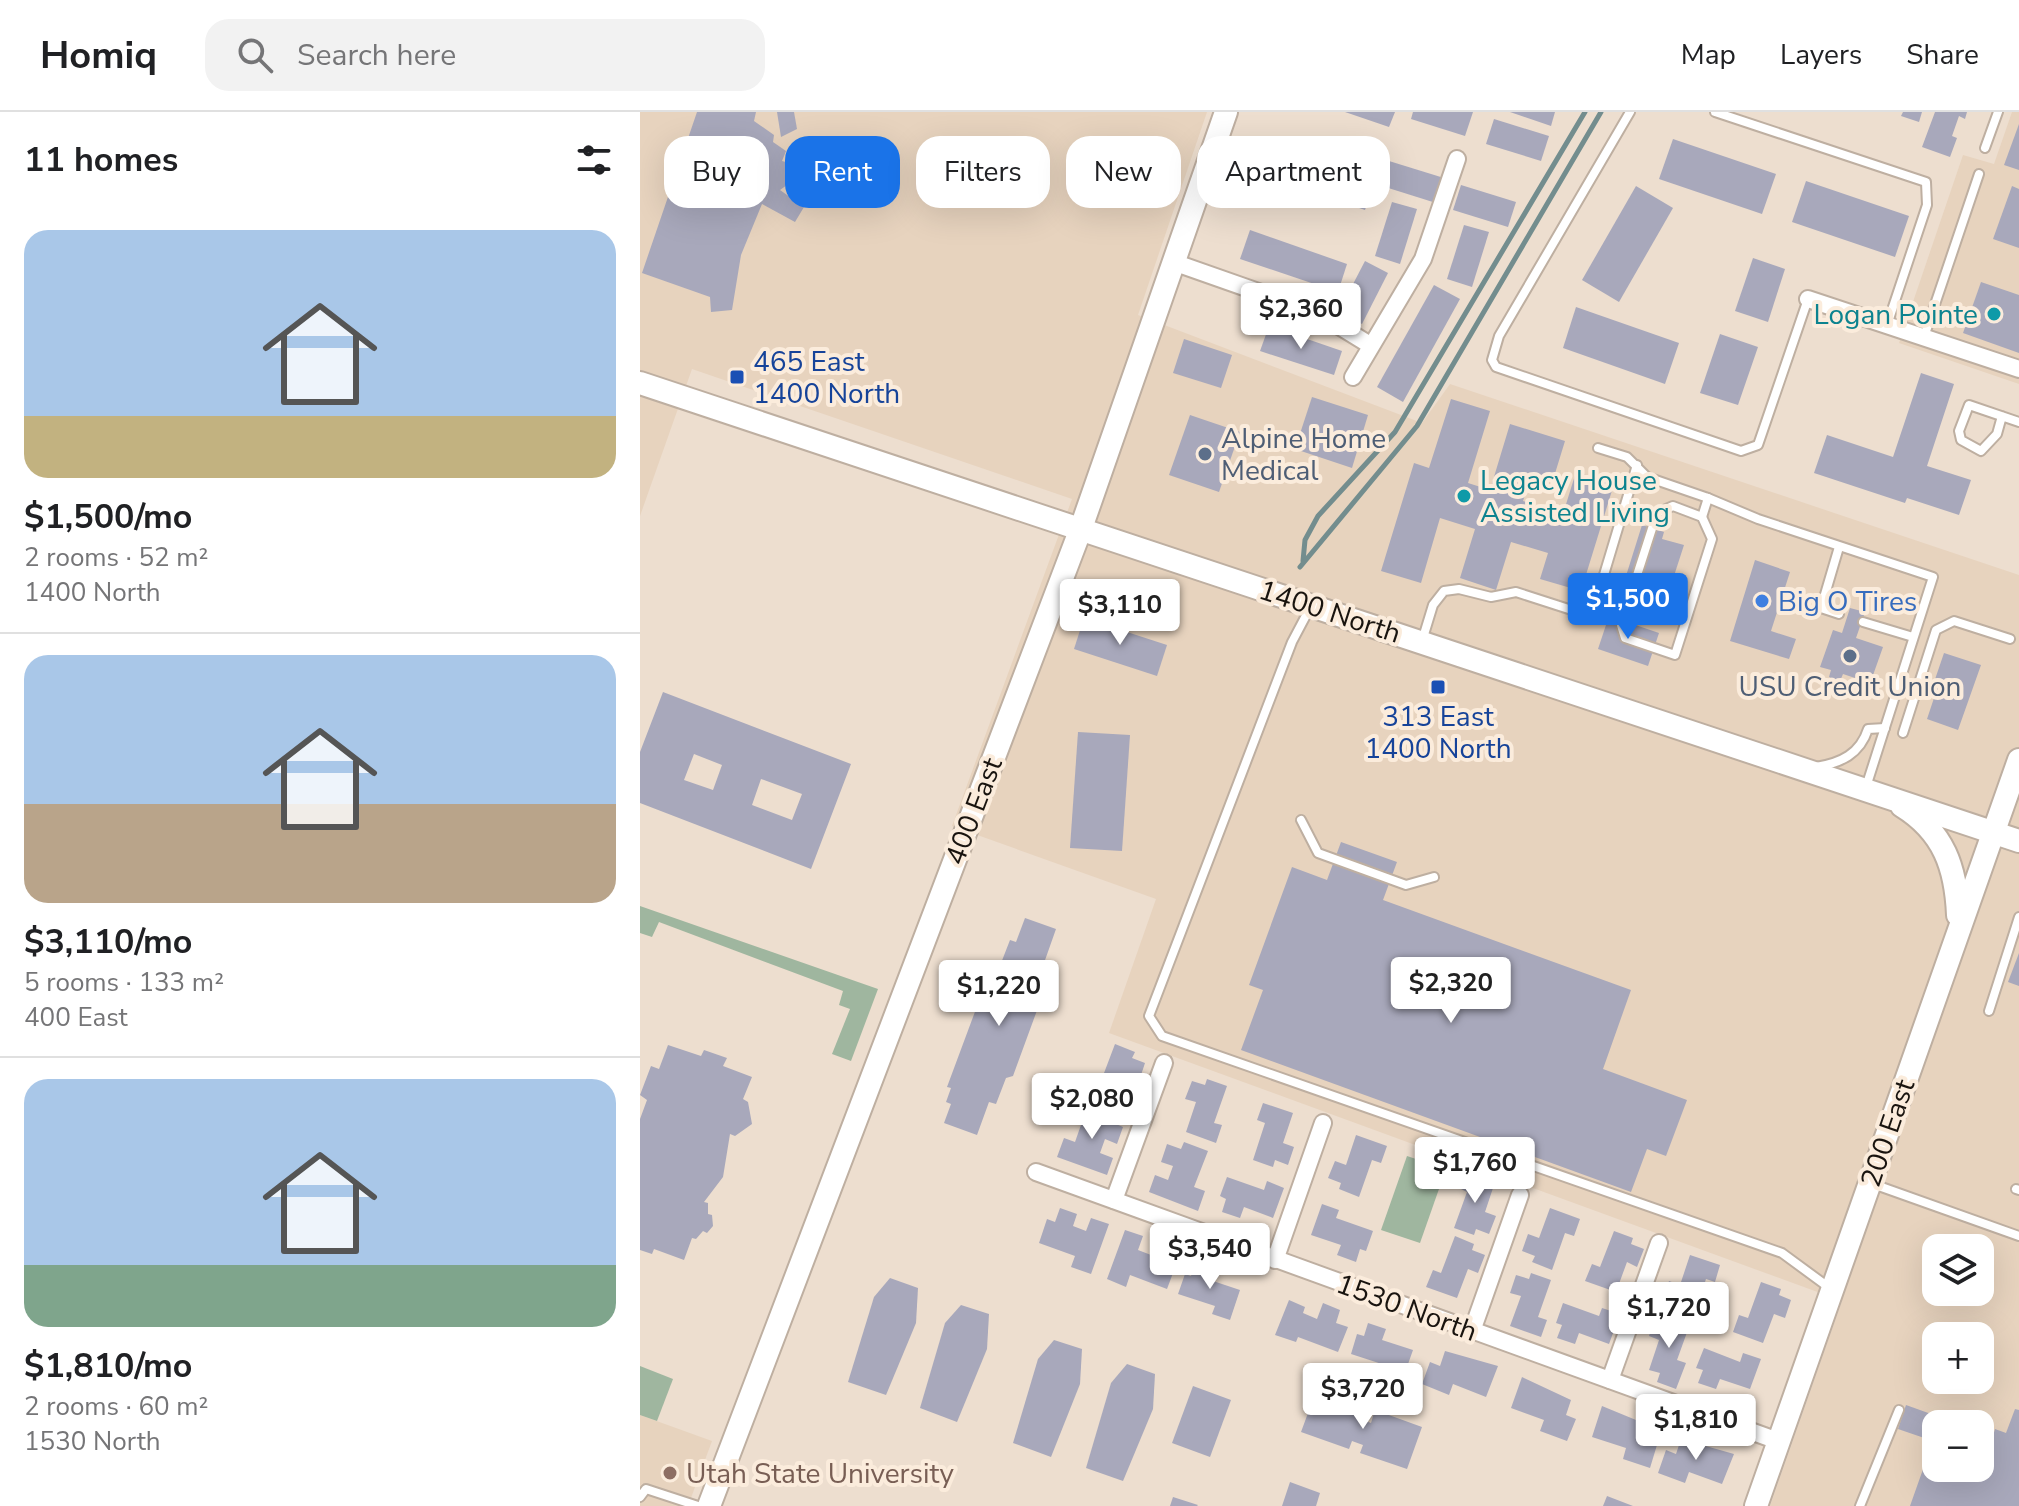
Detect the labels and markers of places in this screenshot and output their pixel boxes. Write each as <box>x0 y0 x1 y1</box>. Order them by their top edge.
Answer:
pin: $2,360 <box>1236 283 1366 351</box>
place label: Logan Pointe <box>1813 296 1978 334</box>
marker: Logan Pointe <box>1985 305 2003 323</box>
place label: 465 East 1400 North <box>753 343 900 413</box>
marker: 465 East 1400 North <box>728 368 746 386</box>
place label: Alpine Home Medical <box>1221 420 1386 490</box>
marker: Alpine Home Medical <box>1196 445 1214 463</box>
place label: Legacy House Assisted Living <box>1480 462 1670 532</box>
marker: Legacy House Assisted Living <box>1455 487 1473 505</box>
pin: $1,500 <box>1563 573 1693 641</box>
pin: $3,110 <box>1055 579 1185 647</box>
place label: Big O Tires <box>1778 583 1917 621</box>
marker: Big O Tires <box>1753 592 1771 610</box>
marker: USU Credit Union <box>1841 647 1859 665</box>
place label: USU Credit Union <box>1739 668 1961 706</box>
marker: 313 East 1400 North <box>1429 678 1447 696</box>
place label: 313 East 1400 North <box>1364 698 1512 768</box>
pin: $2,320 <box>1386 957 1516 1025</box>
pin: $1,220 <box>934 960 1064 1028</box>
pin: $2,080 <box>1027 1073 1157 1141</box>
pin: $1,760 <box>1410 1137 1540 1205</box>
pin: $3,540 <box>1145 1223 1275 1291</box>
pin: $1,720 <box>1604 1282 1734 1350</box>
pin: $3,720 <box>1298 1363 1428 1431</box>
pin: $1,810 <box>1631 1394 1761 1462</box>
place label: Utah State University <box>686 1455 954 1493</box>
marker: Utah State University <box>661 1464 679 1482</box>

